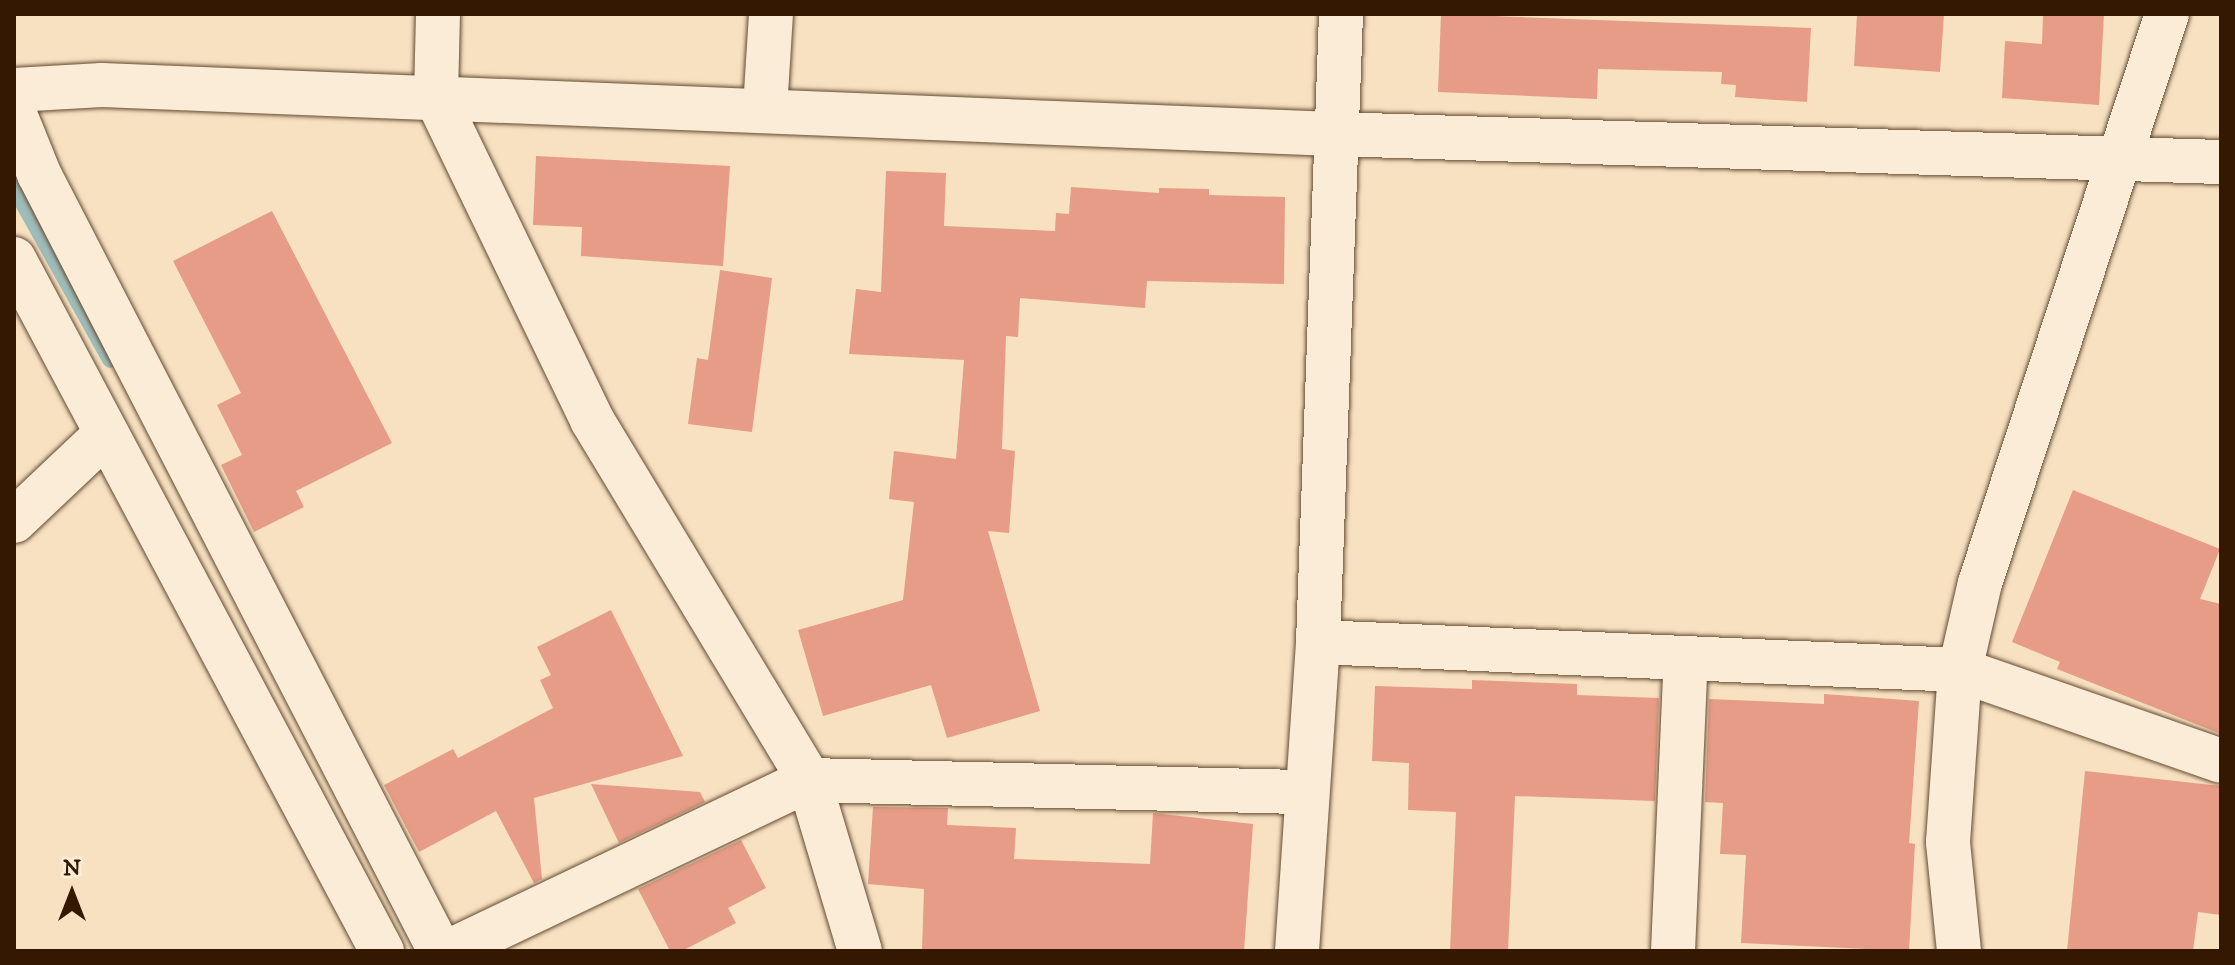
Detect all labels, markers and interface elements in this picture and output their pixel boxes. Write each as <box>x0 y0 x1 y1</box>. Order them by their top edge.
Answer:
north arrow <box>32 853 112 933</box>
text: N <box>63 855 81 882</box>

